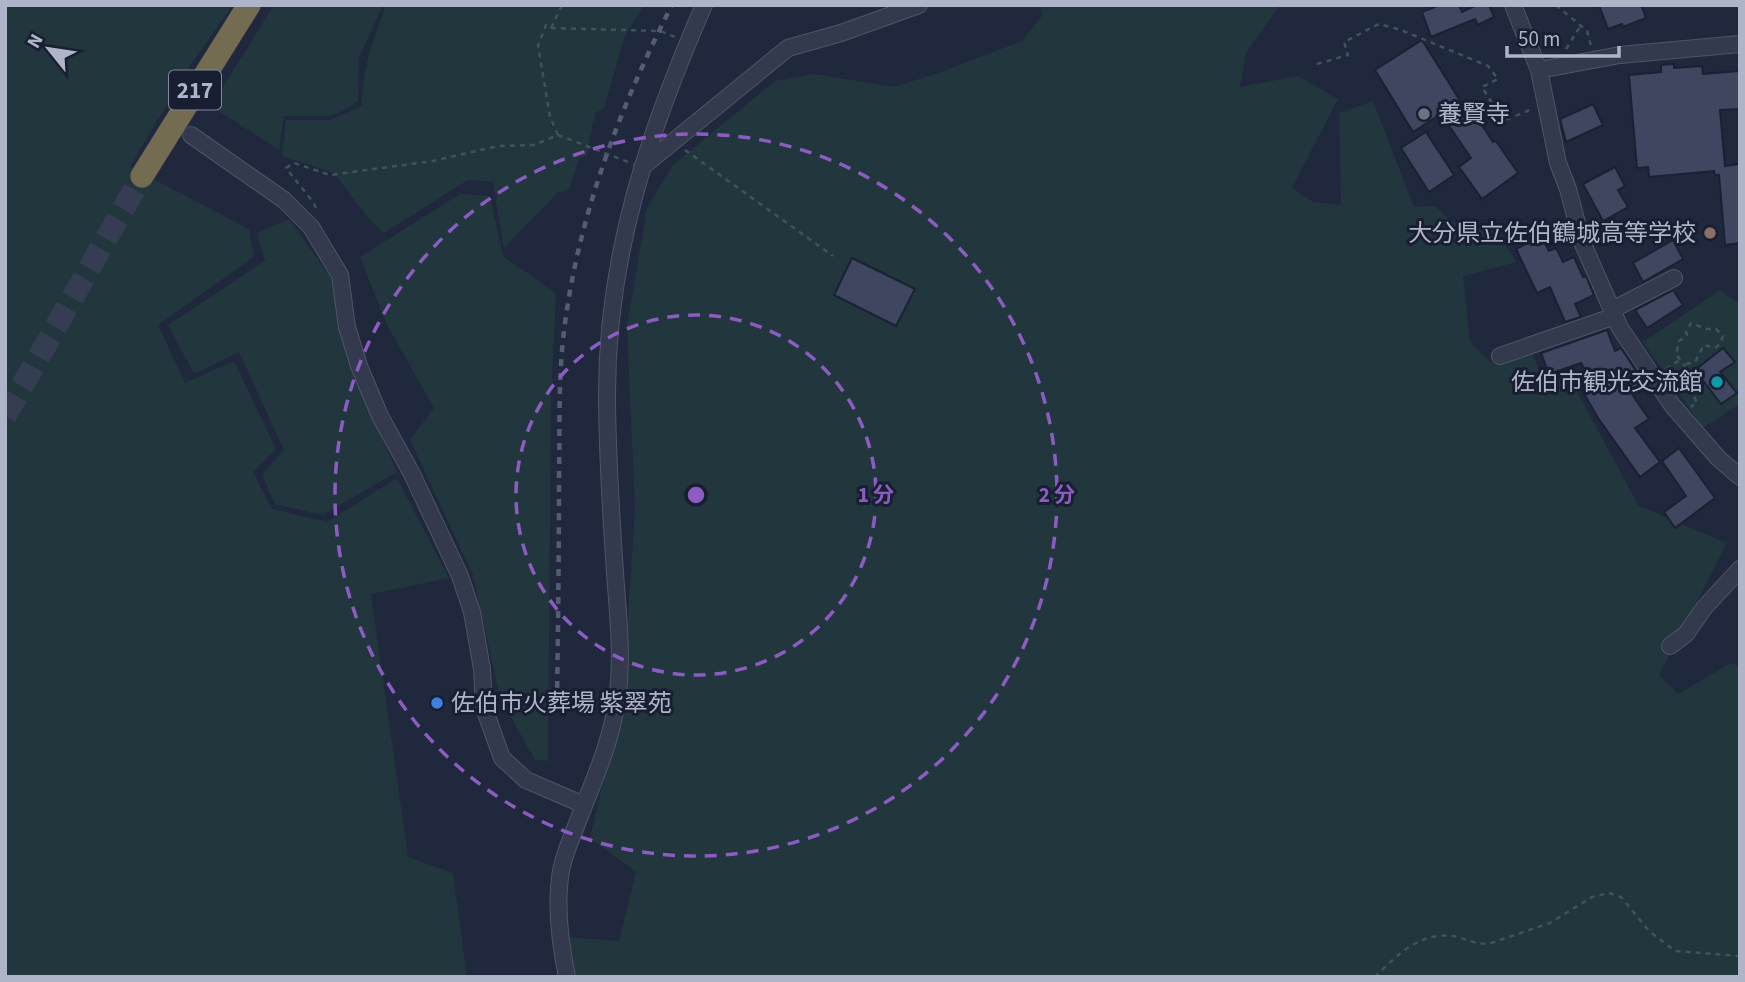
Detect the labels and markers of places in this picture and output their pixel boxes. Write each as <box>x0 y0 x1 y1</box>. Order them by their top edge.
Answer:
place label: 養賢寺 <box>1438 97 1510 132</box>
marker: 養賢寺 <box>1416 106 1432 122</box>
place label: 大分県立佐伯鶴城高等学校 <box>1408 216 1696 251</box>
marker: 大分県立佐伯鶴城高等学校 <box>1702 225 1718 241</box>
place label: 佐伯市観光交流館 <box>1511 365 1703 400</box>
marker: 佐伯市観光交流館 <box>1709 374 1725 390</box>
centre of rings <box>684 483 708 507</box>
place label: 佐伯市火葬場 紫翠苑 <box>451 686 672 721</box>
marker: 佐伯市火葬場 紫翠苑 <box>429 695 445 711</box>

